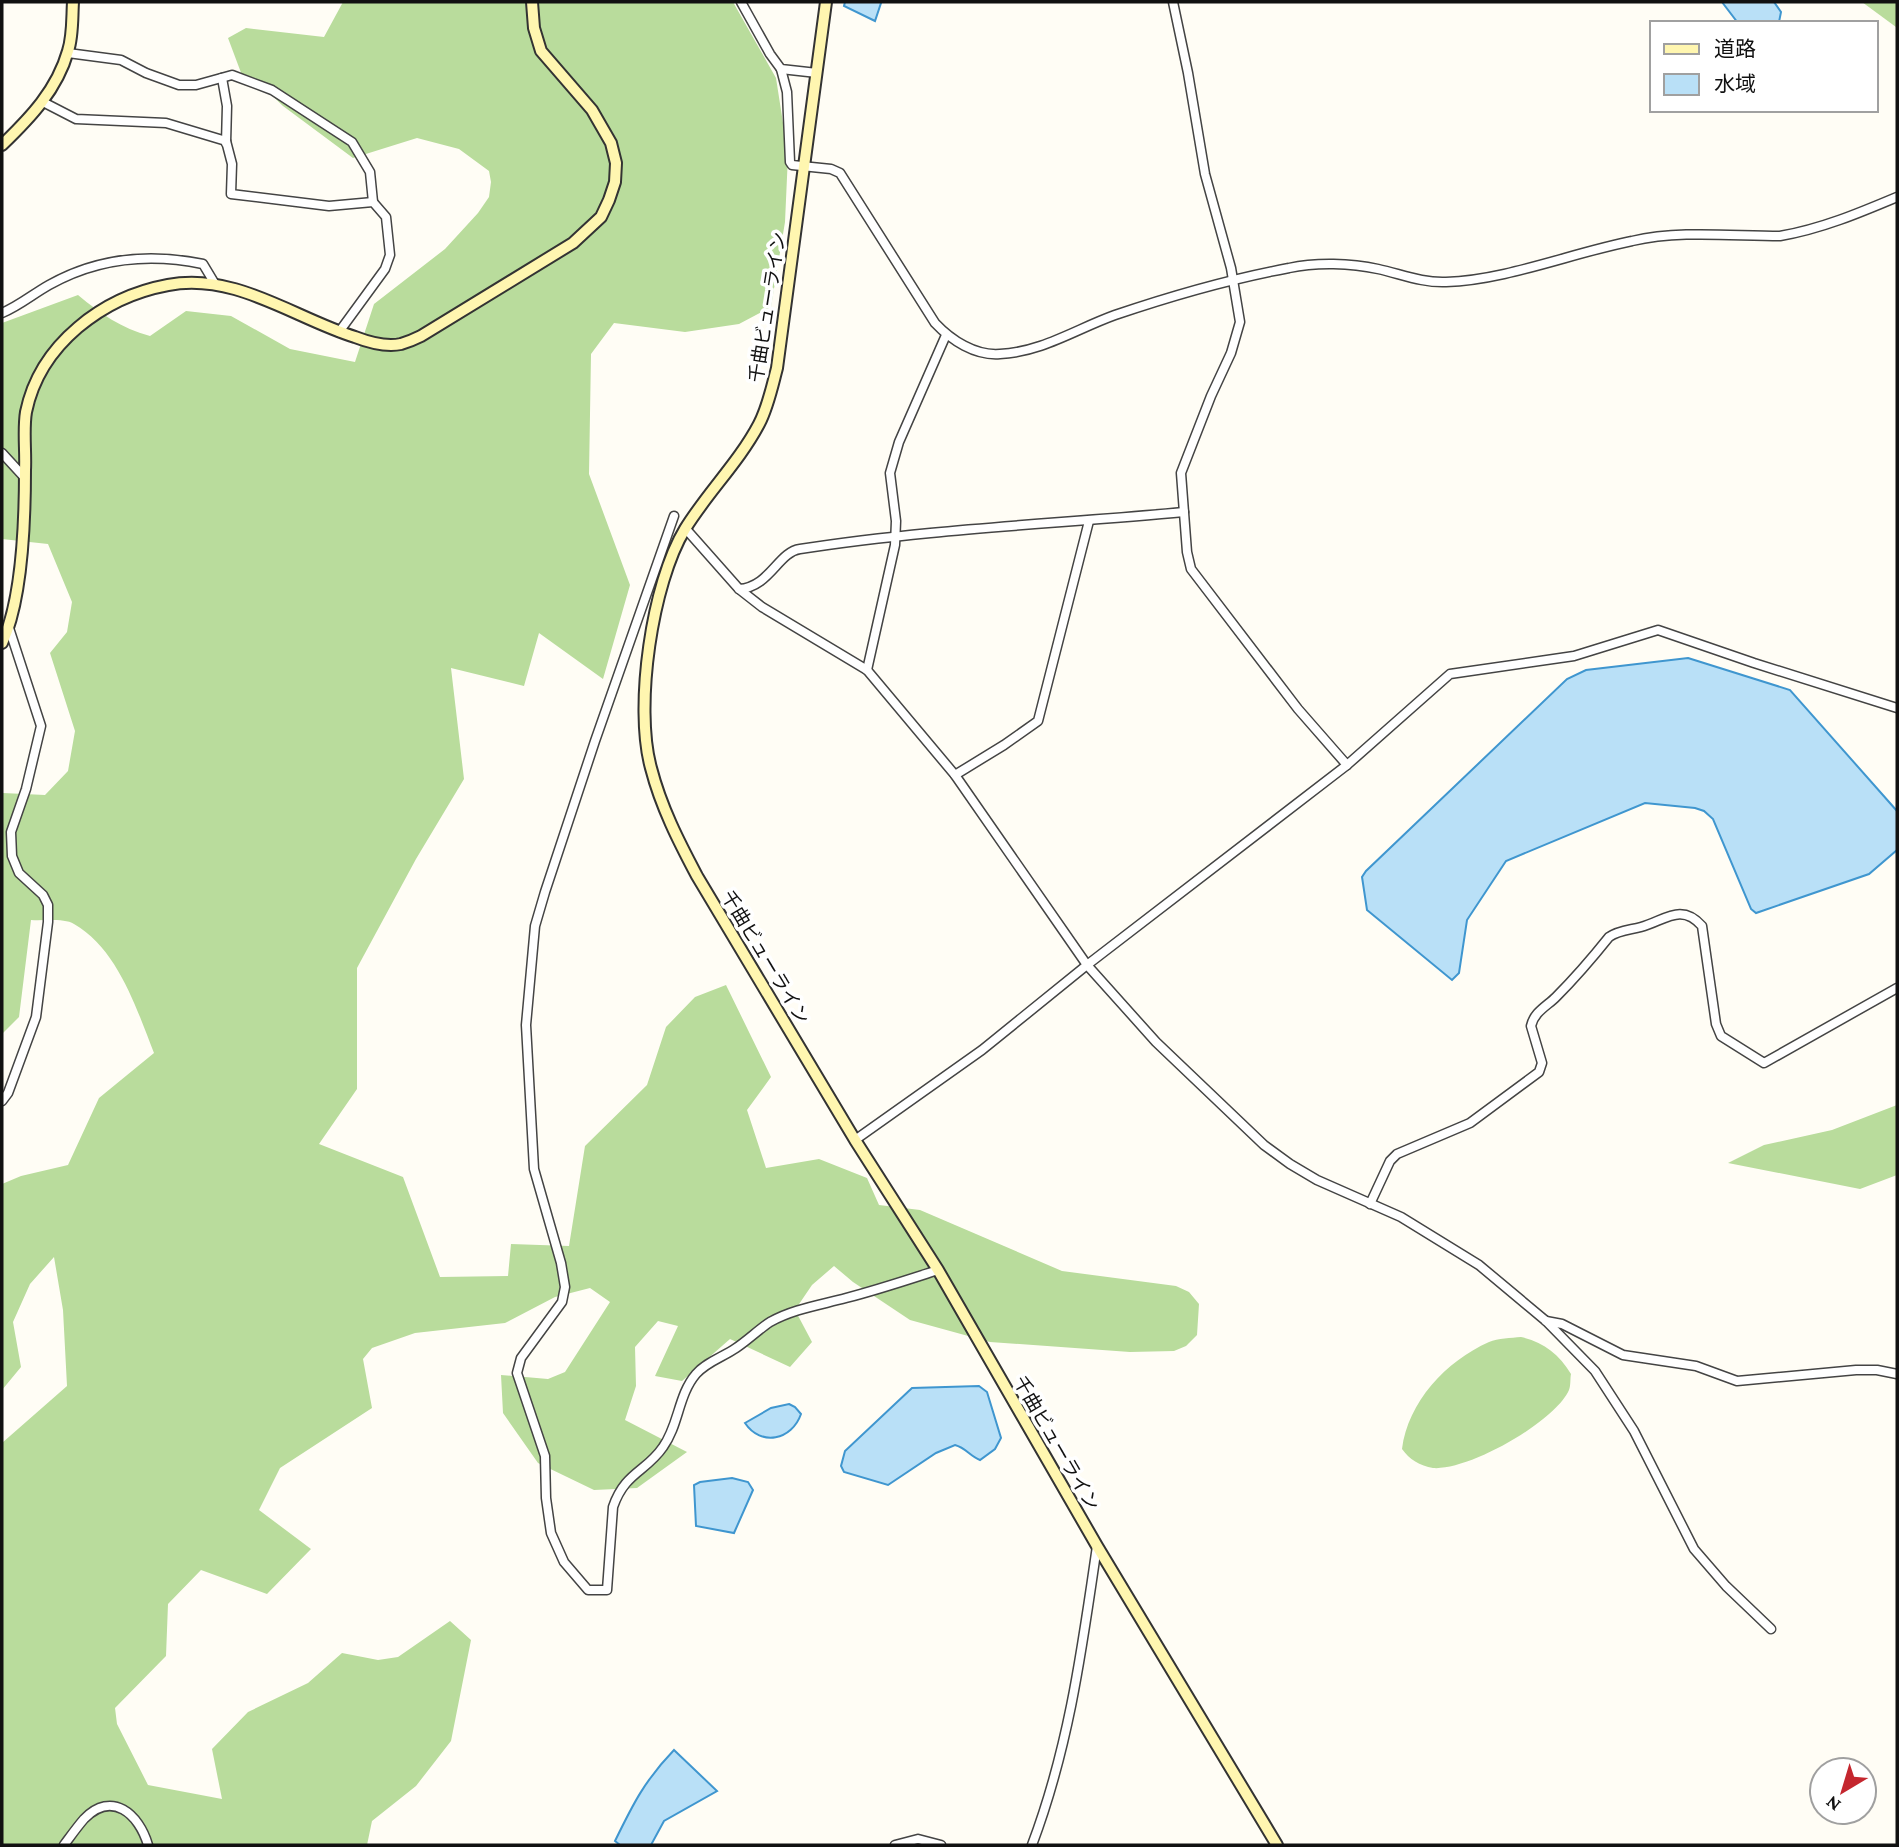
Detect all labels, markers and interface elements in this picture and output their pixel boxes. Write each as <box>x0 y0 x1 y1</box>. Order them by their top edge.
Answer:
legend <box>1650 21 1878 112</box>
text: 道路 <box>1714 37 1756 61</box>
text: 水域 <box>1714 72 1756 96</box>
street label: 千曲ビューライン <box>745 230 790 384</box>
street label: 千曲ビューライン <box>717 887 814 1028</box>
street label: 千曲ビューライン <box>1009 1372 1104 1514</box>
north arrow <box>1808 1756 1878 1826</box>
text: N <box>1821 1792 1844 1816</box>

